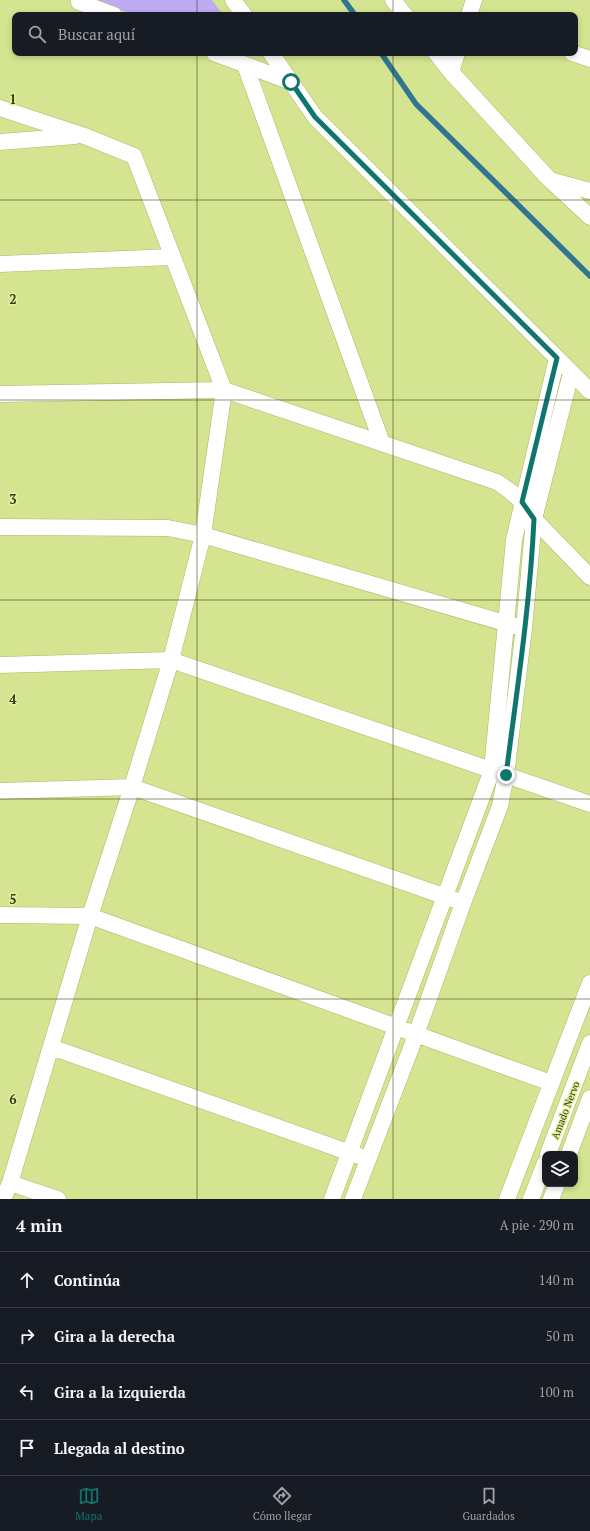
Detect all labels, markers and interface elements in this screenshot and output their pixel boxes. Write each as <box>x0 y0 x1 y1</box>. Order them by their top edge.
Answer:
search box <box>12 12 578 56</box>
icon: search <box>26 23 48 45</box>
text: Buscar aquí <box>58 24 135 44</box>
route start <box>282 73 300 91</box>
text: 1 <box>9 90 17 108</box>
text: 2 <box>9 290 17 308</box>
text: 3 <box>9 490 17 508</box>
text: 4 <box>9 690 17 708</box>
route end <box>497 766 515 784</box>
text: 5 <box>9 890 17 908</box>
street label: Amado Nervo <box>549 1079 583 1141</box>
text: 6 <box>9 1090 17 1108</box>
map controls <box>542 1151 578 1187</box>
button: layers <box>542 1151 578 1187</box>
text: 4 min <box>16 1214 63 1237</box>
text: A pie · 290 m <box>500 1216 574 1234</box>
icon: ahead <box>16 1269 38 1291</box>
text: Continúa <box>54 1270 120 1290</box>
text: 140 m <box>539 1271 574 1289</box>
icon: right <box>16 1325 38 1347</box>
text: Gira a la derecha <box>54 1326 175 1346</box>
text: 50 m <box>546 1327 574 1345</box>
icon: left <box>16 1381 38 1403</box>
text: Gira a la izquierda <box>54 1382 186 1402</box>
text: 100 m <box>539 1383 574 1401</box>
icon: arrive <box>16 1437 38 1459</box>
text: Llegada al destino <box>54 1438 185 1458</box>
tab: Mapa <box>75 1485 102 1523</box>
tab: Cómo llegar <box>253 1485 312 1523</box>
tab: Guardados <box>462 1485 515 1523</box>

